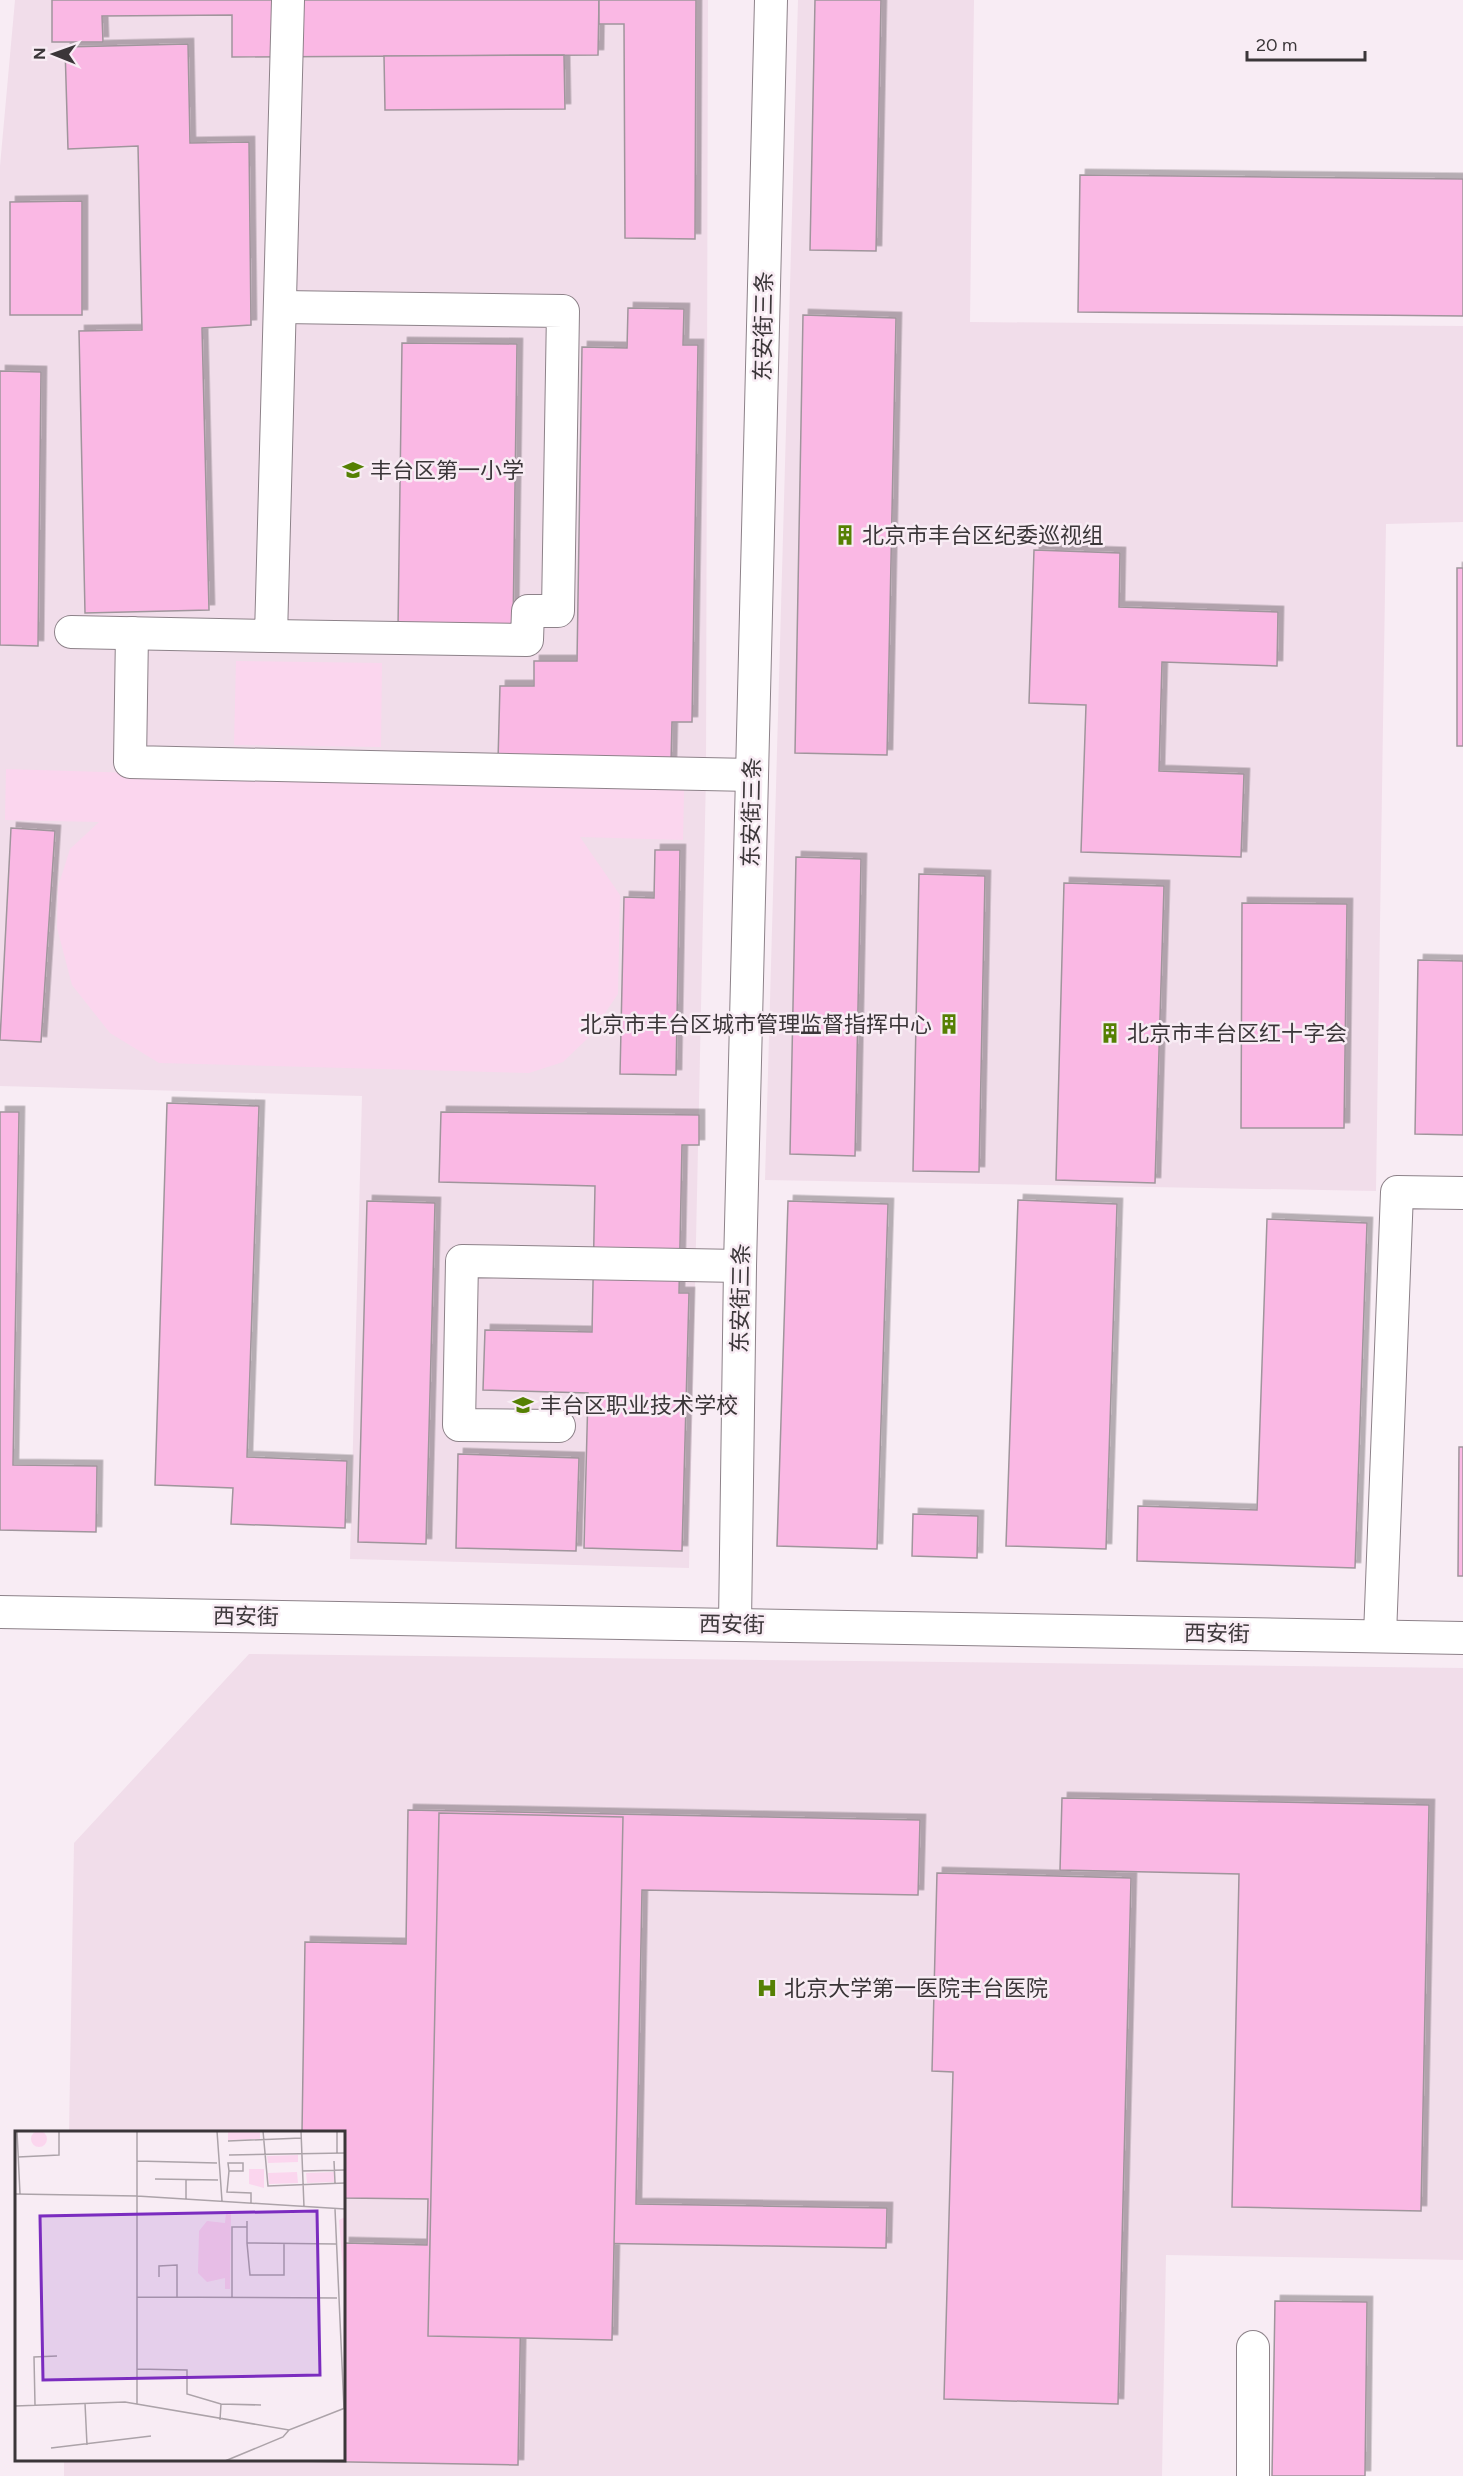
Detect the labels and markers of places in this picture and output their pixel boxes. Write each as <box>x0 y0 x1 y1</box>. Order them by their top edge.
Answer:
place label: 丰台区第一小学 <box>370 457 524 484</box>
school or university icon: 丰台区第一小学 <box>341 458 365 482</box>
place label: 北京市丰台区纪委巡视组 <box>862 522 1104 549</box>
building icon: 北京市丰台区纪委巡视组 <box>833 523 857 547</box>
place label: 北京市丰台区城市管理监督指挥中心 <box>580 1011 932 1038</box>
building icon: 北京市丰台区城市管理监督指挥中心 <box>937 1012 961 1036</box>
place label: 北京市丰台区红十字会 <box>1127 1020 1347 1047</box>
building icon: 北京市丰台区红十字会 <box>1098 1021 1122 1045</box>
place label: 丰台区职业技术学校 <box>540 1392 738 1419</box>
school or university icon: 丰台区职业技术学校 <box>511 1393 535 1417</box>
place label: 北京大学第一医院丰台医院 <box>784 1975 1048 2002</box>
hospital icon: 北京大学第一医院丰台医院 <box>755 1976 779 2000</box>

